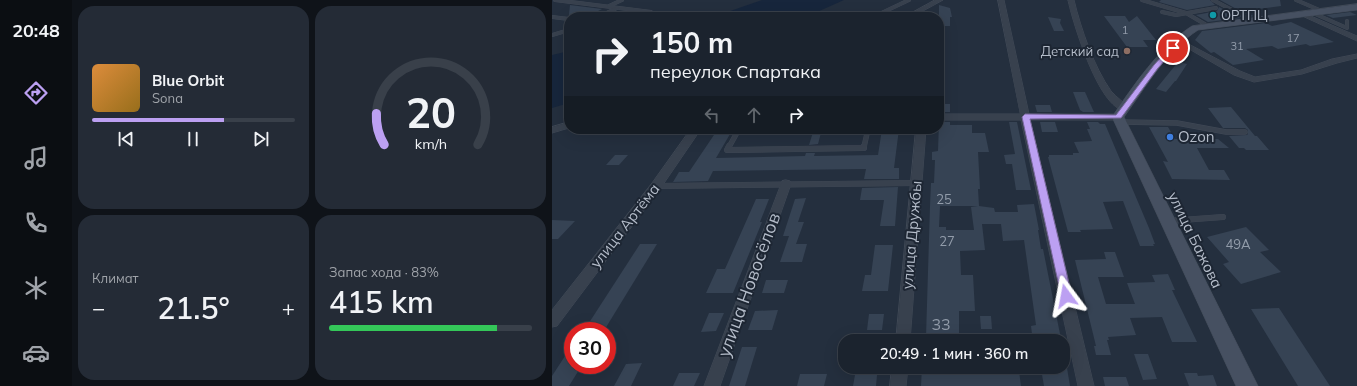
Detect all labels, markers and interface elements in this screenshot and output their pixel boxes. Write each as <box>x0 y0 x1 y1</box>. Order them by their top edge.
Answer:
place label: ОРТПЦ <box>1221 7 1268 23</box>
marker: ОРТПЦ <box>1208 10 1218 20</box>
text: 20:48 <box>12 19 60 42</box>
house number: 1 <box>1122 23 1128 37</box>
text: 150 m <box>650 25 733 60</box>
icon: right <box>584 28 636 80</box>
pin <box>1156 31 1190 65</box>
house number: 17 <box>1286 31 1300 45</box>
icon: arrive <box>1162 37 1184 59</box>
house number: 31 <box>1230 39 1244 53</box>
place label: Детский сад <box>1041 43 1119 59</box>
marker: Детский сад <box>1122 46 1132 56</box>
text: переулок Спартака <box>650 60 821 83</box>
text: Blue Orbit <box>152 71 224 90</box>
icon: directions <box>22 79 50 107</box>
text: 20 <box>406 86 455 138</box>
text: Sona <box>152 90 183 106</box>
icon: left <box>701 104 723 126</box>
icon: ahead <box>743 104 765 126</box>
icon: right <box>785 104 807 126</box>
place label: Ozon <box>1178 127 1215 146</box>
icon: previous <box>115 128 137 150</box>
icon: pause <box>182 128 204 150</box>
icon: next <box>250 128 272 150</box>
marker: Ozon <box>1165 132 1175 142</box>
text: km/h <box>414 135 447 153</box>
icon: music <box>22 144 50 172</box>
street label: улица Артёма <box>586 180 664 272</box>
street label: улица Дружбы <box>897 180 926 290</box>
street label: улица Бажова <box>1164 188 1227 291</box>
house number: 25 <box>936 191 952 207</box>
icon: phone <box>22 209 50 237</box>
street label: улица Новосёлов <box>712 209 785 360</box>
house number: 27 <box>939 233 955 249</box>
house number: 49А <box>1225 236 1251 252</box>
text: Запас хода · 83% <box>329 264 439 280</box>
text: Климат <box>92 270 139 286</box>
icon: climate <box>22 274 50 302</box>
position arrow <box>1045 275 1087 317</box>
text: 415 km <box>329 283 434 321</box>
text: 21.5° <box>157 289 230 327</box>
text: − <box>92 294 105 322</box>
text: + <box>282 294 295 322</box>
house number: 33 <box>931 314 951 334</box>
speed limit sign: 30 <box>564 322 616 374</box>
icon: car <box>22 339 50 367</box>
text: 20:49 · 1 мин · 360 m <box>880 344 1028 363</box>

